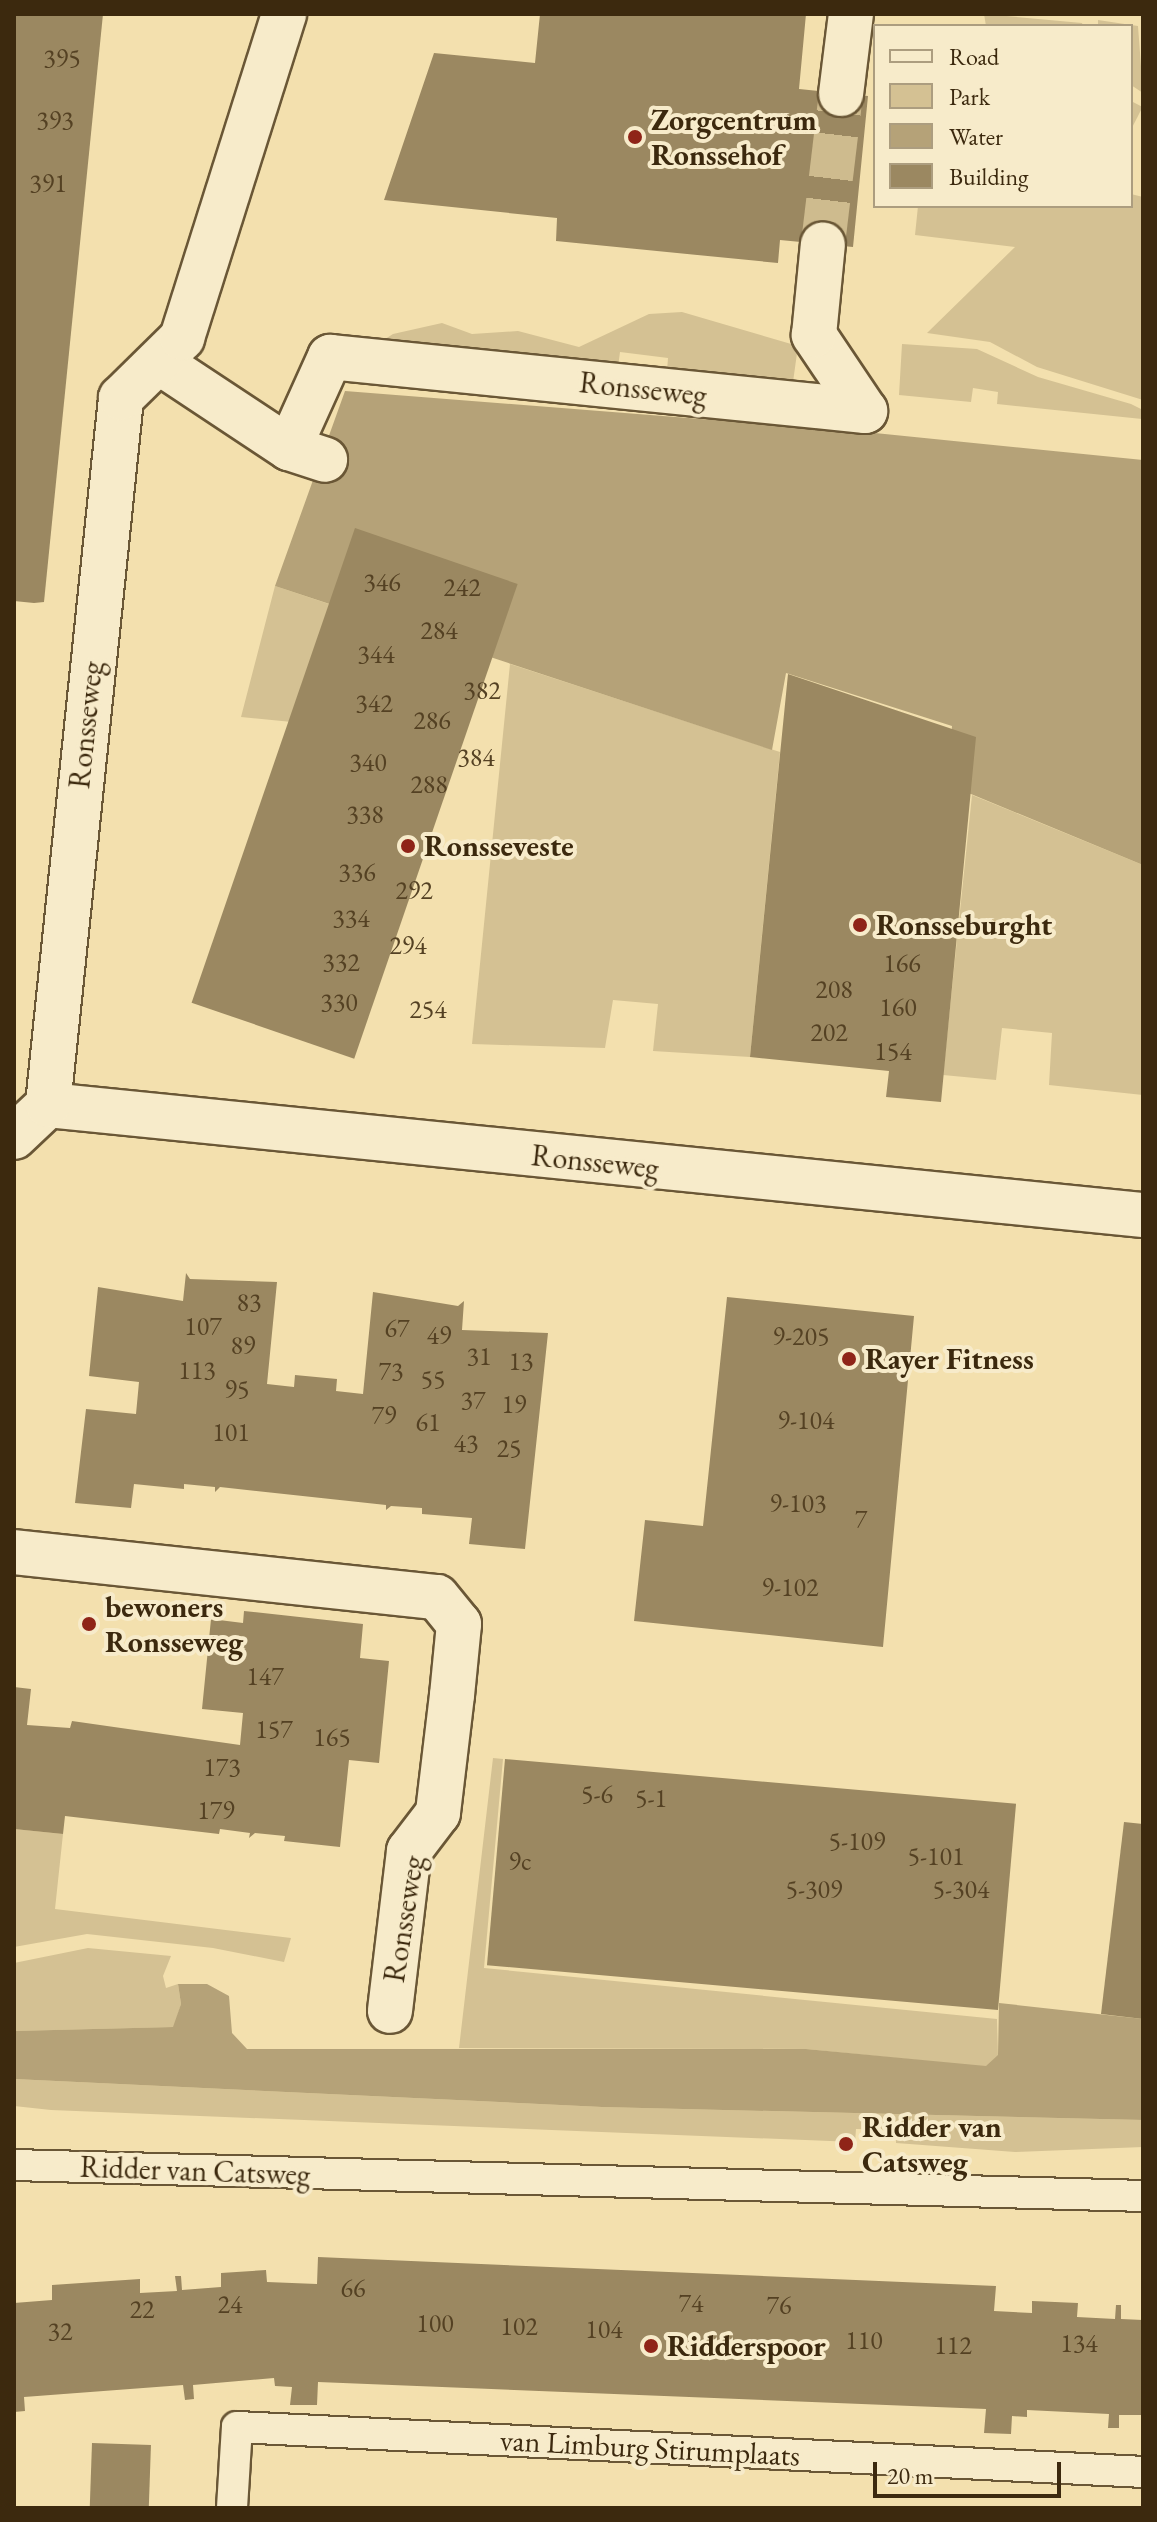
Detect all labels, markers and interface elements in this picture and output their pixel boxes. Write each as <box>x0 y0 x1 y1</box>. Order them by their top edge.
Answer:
legend <box>873 24 1133 208</box>
text: Road <box>949 41 999 72</box>
house number: 395 <box>43 43 81 75</box>
text: Park <box>949 81 990 112</box>
place label: Zorgcentrum Ronssehof <box>651 102 817 172</box>
house number: 393 <box>36 105 74 137</box>
text: Water <box>949 121 1003 152</box>
marker: Zorgcentrum Ronssehof <box>626 128 644 146</box>
text: Building <box>949 161 1029 192</box>
house number: 391 <box>29 168 67 200</box>
street label: Ronsseweg <box>578 364 708 414</box>
house number: 346 <box>363 567 401 599</box>
house number: 242 <box>443 572 481 604</box>
house number: 284 <box>420 615 458 647</box>
house number: 344 <box>357 639 395 671</box>
street label: Ronsseweg <box>61 660 111 790</box>
house number: 382 <box>463 675 501 707</box>
house number: 342 <box>355 688 393 720</box>
house number: 286 <box>413 705 451 737</box>
house number: 384 <box>457 742 495 774</box>
house number: 340 <box>349 747 387 779</box>
house number: 288 <box>410 769 448 801</box>
house number: 338 <box>346 799 384 831</box>
place label: Ronsseveste <box>424 828 574 864</box>
marker: Ronsseveste <box>399 837 417 855</box>
house number: 336 <box>338 857 376 889</box>
house number: 292 <box>395 875 433 907</box>
house number: 334 <box>332 903 370 935</box>
place label: Ronsseburght <box>876 907 1052 943</box>
marker: Ronsseburght <box>851 916 869 934</box>
house number: 294 <box>389 930 427 962</box>
house number: 332 <box>322 947 360 979</box>
house number: 166 <box>883 948 921 980</box>
house number: 208 <box>815 974 853 1006</box>
house number: 330 <box>320 987 358 1019</box>
house number: 160 <box>879 992 917 1024</box>
house number: 254 <box>409 994 447 1026</box>
house number: 202 <box>810 1017 848 1049</box>
house number: 154 <box>874 1036 912 1068</box>
street label: Ronsseweg <box>530 1137 660 1187</box>
house number: 83 <box>237 1287 261 1319</box>
house number: 107 <box>184 1311 222 1343</box>
house number: 67 <box>385 1313 409 1345</box>
house number: 49 <box>427 1320 451 1352</box>
house number: 9-205 <box>772 1321 830 1353</box>
house number: 89 <box>231 1330 255 1362</box>
house number: 31 <box>467 1341 491 1373</box>
place label: Rayer Fitness <box>865 1341 1034 1377</box>
house number: 13 <box>509 1346 533 1378</box>
marker: Rayer Fitness <box>840 1350 858 1368</box>
house number: 113 <box>178 1355 216 1387</box>
house number: 73 <box>379 1356 403 1388</box>
house number: 55 <box>421 1364 445 1396</box>
house number: 95 <box>225 1374 249 1406</box>
house number: 37 <box>461 1385 485 1417</box>
house number: 19 <box>502 1389 526 1421</box>
house number: 79 <box>372 1400 396 1432</box>
house number: 9-104 <box>777 1405 835 1437</box>
house number: 61 <box>416 1407 440 1439</box>
house number: 101 <box>212 1417 250 1449</box>
house number: 43 <box>454 1428 478 1460</box>
house number: 25 <box>497 1433 521 1465</box>
house number: 9-103 <box>769 1488 827 1520</box>
house number: 7 <box>855 1504 867 1536</box>
house number: 9-102 <box>761 1572 819 1604</box>
place label: bewoners Ronsseweg <box>105 1589 243 1660</box>
marker: bewoners Ronsseweg <box>80 1615 98 1633</box>
house number: 147 <box>246 1661 284 1693</box>
house number: 157 <box>255 1714 293 1746</box>
house number: 165 <box>313 1722 351 1754</box>
house number: 173 <box>203 1752 241 1784</box>
house number: 5-6 <box>581 1779 613 1811</box>
house number: 5-1 <box>635 1783 667 1815</box>
house number: 179 <box>197 1795 235 1827</box>
house number: 5-109 <box>828 1826 886 1858</box>
house number: 5-101 <box>907 1841 965 1873</box>
house number: 9c <box>508 1846 532 1878</box>
street label: Ronsseweg <box>376 1853 432 1985</box>
house number: 5-309 <box>785 1874 843 1906</box>
house number: 5-304 <box>932 1874 990 1906</box>
place label: Ridder van Catsweg <box>862 2109 1002 2180</box>
marker: Ridder van Catsweg <box>837 2135 855 2153</box>
street label: Ridder van Catsweg <box>79 2149 311 2193</box>
house number: 66 <box>341 2273 365 2305</box>
house number: 74 <box>679 2288 703 2320</box>
house number: 24 <box>218 2289 242 2321</box>
house number: 76 <box>767 2290 791 2322</box>
house number: 22 <box>130 2294 154 2326</box>
house number: 100 <box>416 2308 454 2340</box>
house number: 102 <box>500 2311 538 2343</box>
house number: 104 <box>585 2314 623 2346</box>
house number: 32 <box>48 2316 72 2348</box>
house number: 110 <box>845 2325 883 2357</box>
place label: Ridderspoor <box>667 2328 826 2364</box>
house number: 134 <box>1060 2328 1098 2360</box>
house number: 112 <box>934 2330 972 2362</box>
marker: Ridderspoor <box>642 2337 660 2355</box>
street label: van Limburg Stirumplaats <box>499 2422 801 2474</box>
scale bar <box>877 2446 1065 2496</box>
text: 20 m <box>887 2460 934 2491</box>

